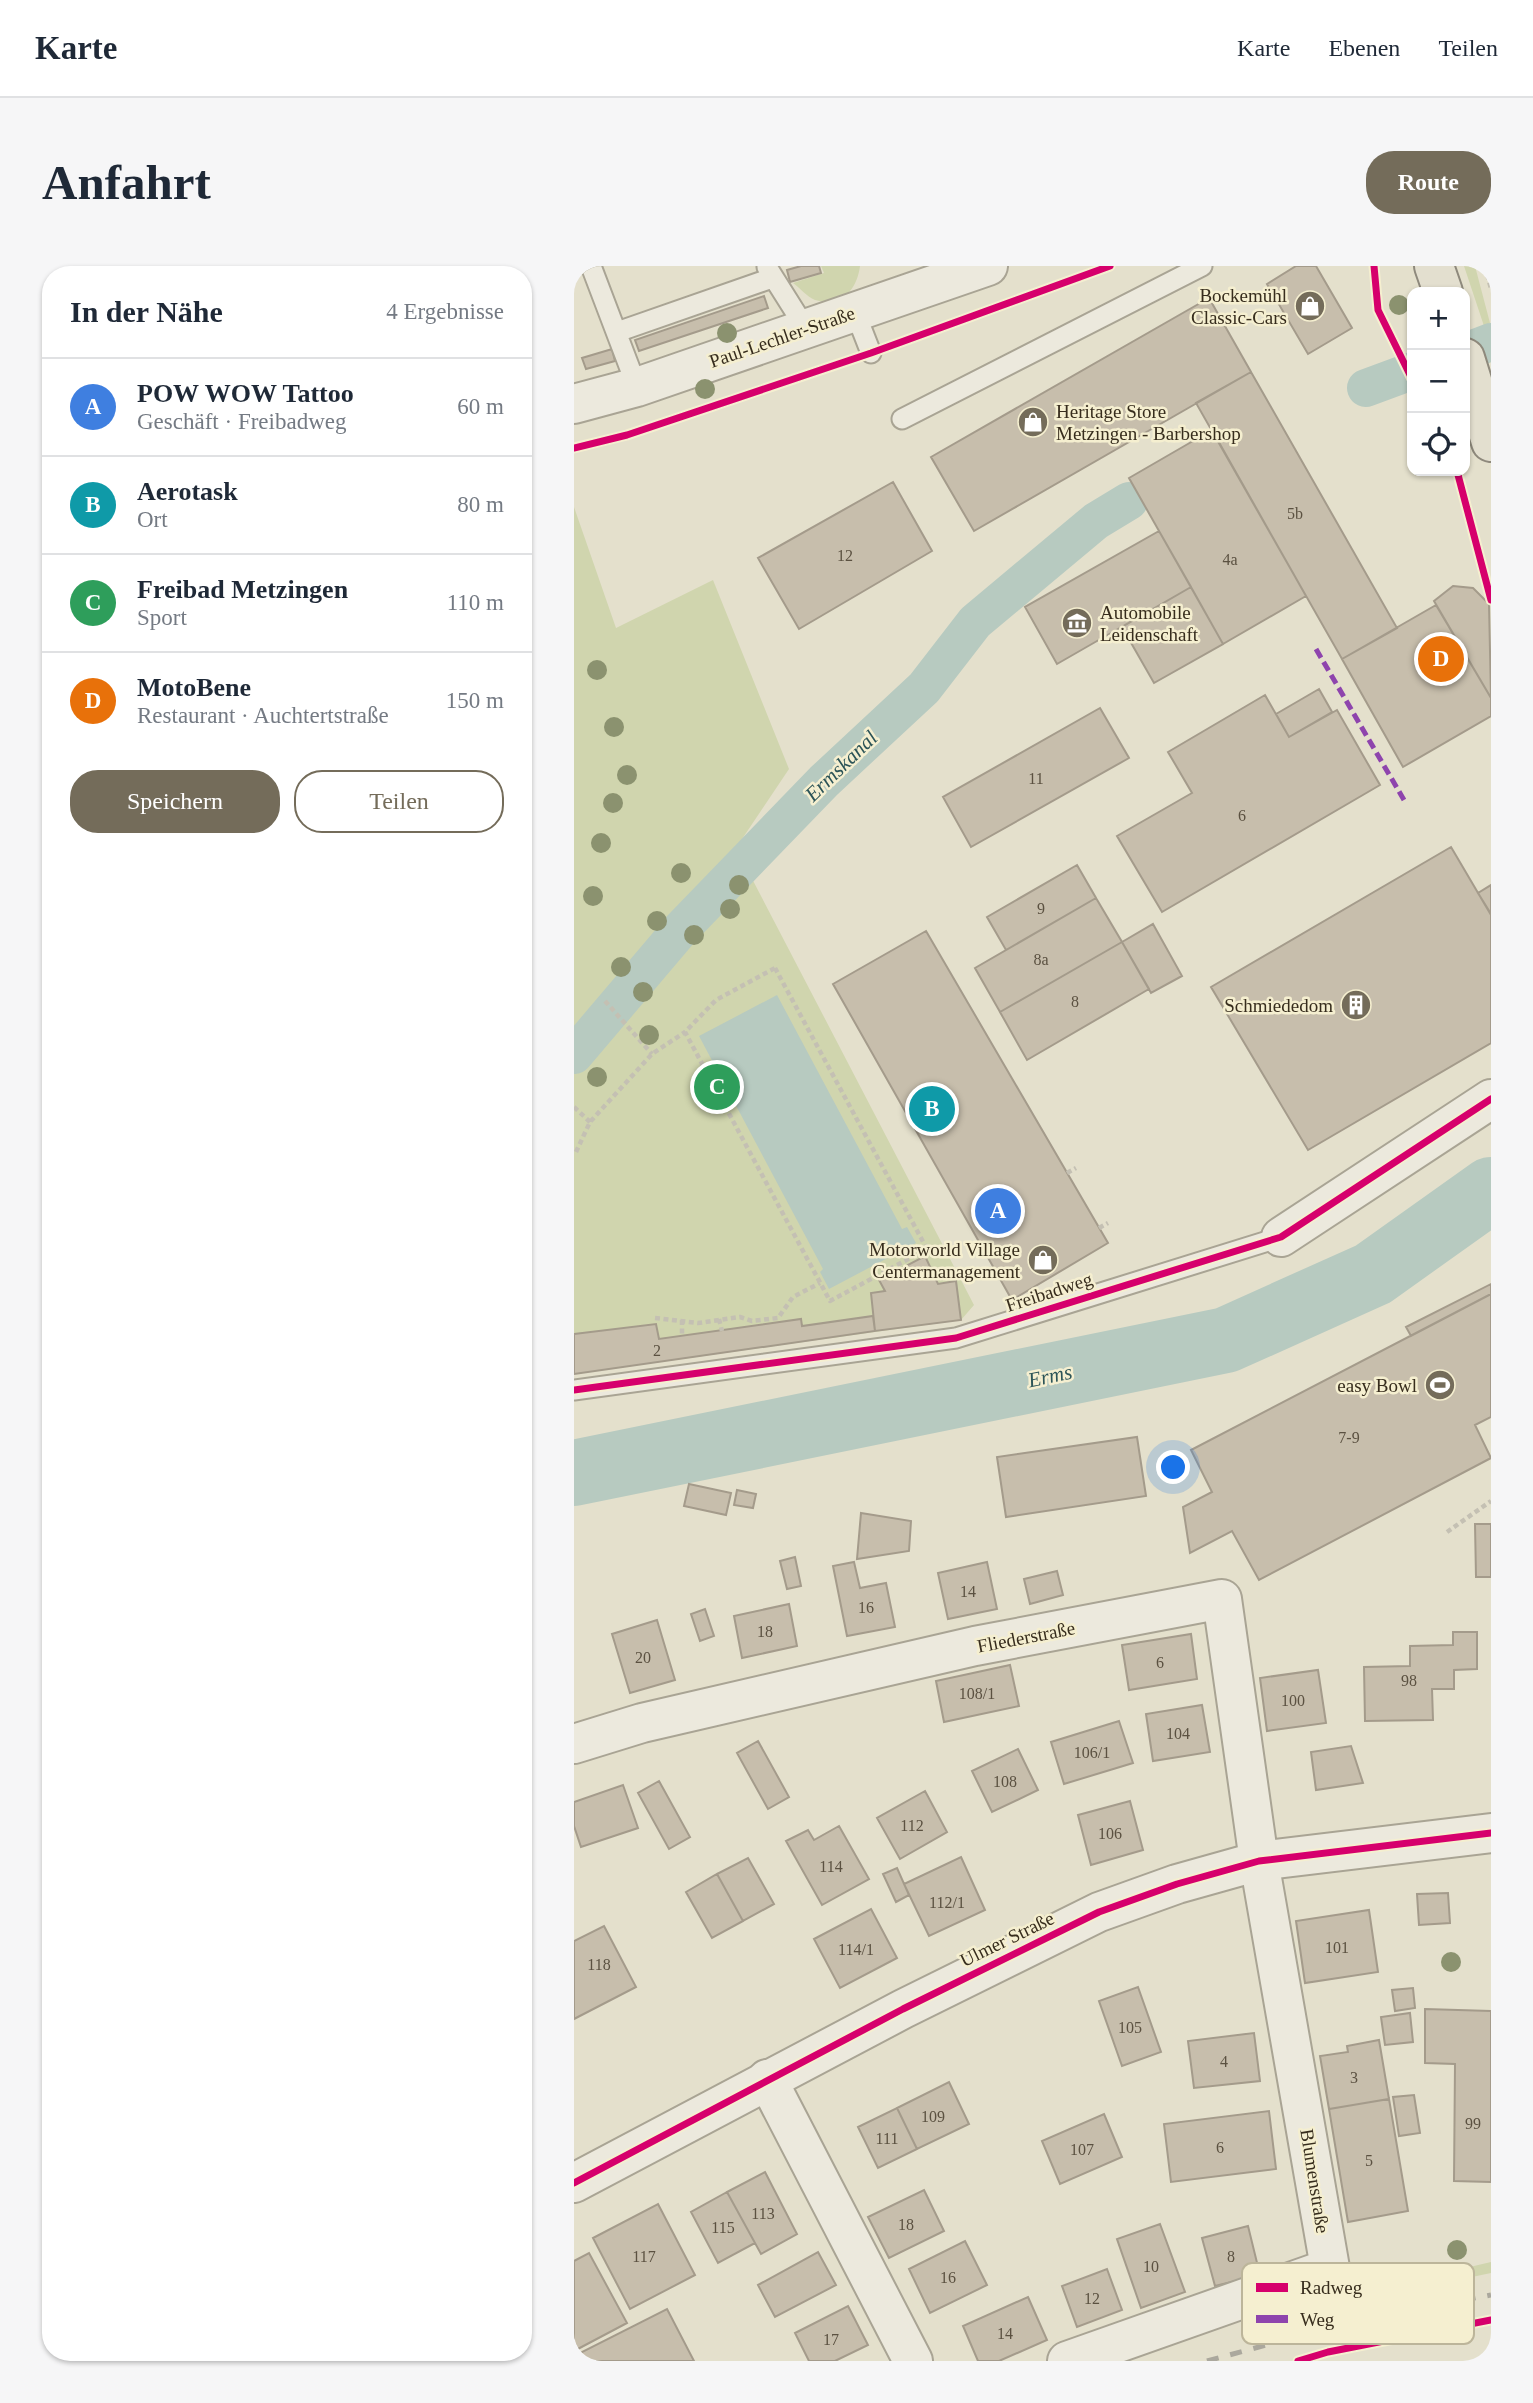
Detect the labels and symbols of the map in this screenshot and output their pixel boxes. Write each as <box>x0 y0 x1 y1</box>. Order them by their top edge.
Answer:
place label: Bockemühl Classic-Cars <box>1191 285 1287 328</box>
shop icon: Bockemühl Classic-Cars <box>1293 289 1327 323</box>
street label: Paul-Lechler-Straße <box>706 302 858 372</box>
place label: Heritage Store Metzingen - Barbershop <box>1056 401 1241 444</box>
shop icon: Heritage Store Metzingen - Barbershop <box>1016 405 1050 439</box>
house number: 5b <box>1287 505 1303 522</box>
house number: 12 <box>837 547 853 564</box>
house number: 4a <box>1222 551 1238 568</box>
place label: Automobile Leidenschaft <box>1100 602 1199 645</box>
museum icon: Automobile Leidenschaft <box>1060 606 1094 640</box>
pin: D <box>1418 633 1464 685</box>
water label: Ermskanal <box>799 726 882 807</box>
house number: 11 <box>1028 770 1044 787</box>
house number: 6 <box>1238 807 1246 824</box>
house number: 9 <box>1037 900 1045 917</box>
house number: 8a <box>1033 951 1049 968</box>
building icon: Schmiededom <box>1339 988 1373 1022</box>
house number: 8 <box>1071 993 1079 1010</box>
place label: Schmiededom <box>1224 995 1333 1016</box>
pin: C <box>694 1061 740 1113</box>
pin: B <box>909 1083 955 1135</box>
pin: A <box>975 1185 1021 1237</box>
place label: Motorworld Village Centermanagement <box>869 1239 1021 1282</box>
shop icon: Motorworld Village Centermanagement <box>1026 1243 1060 1277</box>
street label: Freibadweg <box>1003 1268 1095 1316</box>
house number: 2 <box>653 1342 661 1359</box>
water label: Erms <box>1025 1360 1074 1393</box>
sports icon: easy Bowl <box>1423 1368 1457 1402</box>
place label: easy Bowl <box>1337 1375 1417 1396</box>
house number: 7-9 <box>1338 1429 1360 1446</box>
your location <box>1156 1450 1190 1484</box>
house number: 14 <box>960 1583 976 1600</box>
house number: 16 <box>858 1599 874 1616</box>
street label: Fliederstraße <box>975 1617 1077 1657</box>
house number: 18 <box>757 1623 773 1640</box>
house number: 20 <box>635 1649 651 1666</box>
house number: 6 <box>1156 1654 1164 1671</box>
house number: 98 <box>1401 1672 1417 1689</box>
house number: 108/1 <box>959 1685 995 1702</box>
house number: 100 <box>1281 1692 1305 1709</box>
house number: 104 <box>1166 1725 1190 1742</box>
house number: 106/1 <box>1074 1744 1110 1761</box>
house number: 108 <box>993 1773 1017 1790</box>
house number: 112 <box>900 1817 924 1834</box>
house number: 106 <box>1098 1825 1122 1842</box>
house number: 114 <box>819 1858 843 1875</box>
house number: 112/1 <box>929 1894 965 1911</box>
street label: Ulmer Straße <box>957 1907 1057 1971</box>
house number: 101 <box>1325 1939 1349 1956</box>
house number: 114/1 <box>838 1941 874 1958</box>
house number: 118 <box>587 1956 611 1973</box>
house number: 105 <box>1118 2019 1142 2036</box>
house number: 4 <box>1220 2053 1228 2070</box>
house number: 3 <box>1350 2069 1358 2086</box>
house number: 109 <box>921 2108 945 2125</box>
house number: 99 <box>1465 2115 1481 2132</box>
street label: Blumenstraße <box>1296 2127 1334 2235</box>
house number: 111 <box>876 2130 898 2147</box>
house number: 6 <box>1216 2139 1224 2156</box>
house number: 107 <box>1070 2141 1094 2158</box>
house number: 5 <box>1365 2152 1373 2169</box>
house number: 113 <box>751 2205 775 2222</box>
house number: 18 <box>898 2216 914 2233</box>
house number: 115 <box>711 2219 735 2236</box>
house number: 117 <box>632 2248 656 2265</box>
house number: 8 <box>1227 2248 1235 2265</box>
house number: 10 <box>1143 2258 1159 2275</box>
legend <box>1242 2263 1474 2344</box>
house number: 16 <box>940 2269 956 2286</box>
text: Radweg <box>1300 2277 1363 2298</box>
house number: 12 <box>1084 2290 1100 2307</box>
text: Weg <box>1300 2309 1335 2330</box>
house number: 14 <box>997 2325 1013 2342</box>
house number: 17 <box>823 2331 839 2348</box>

